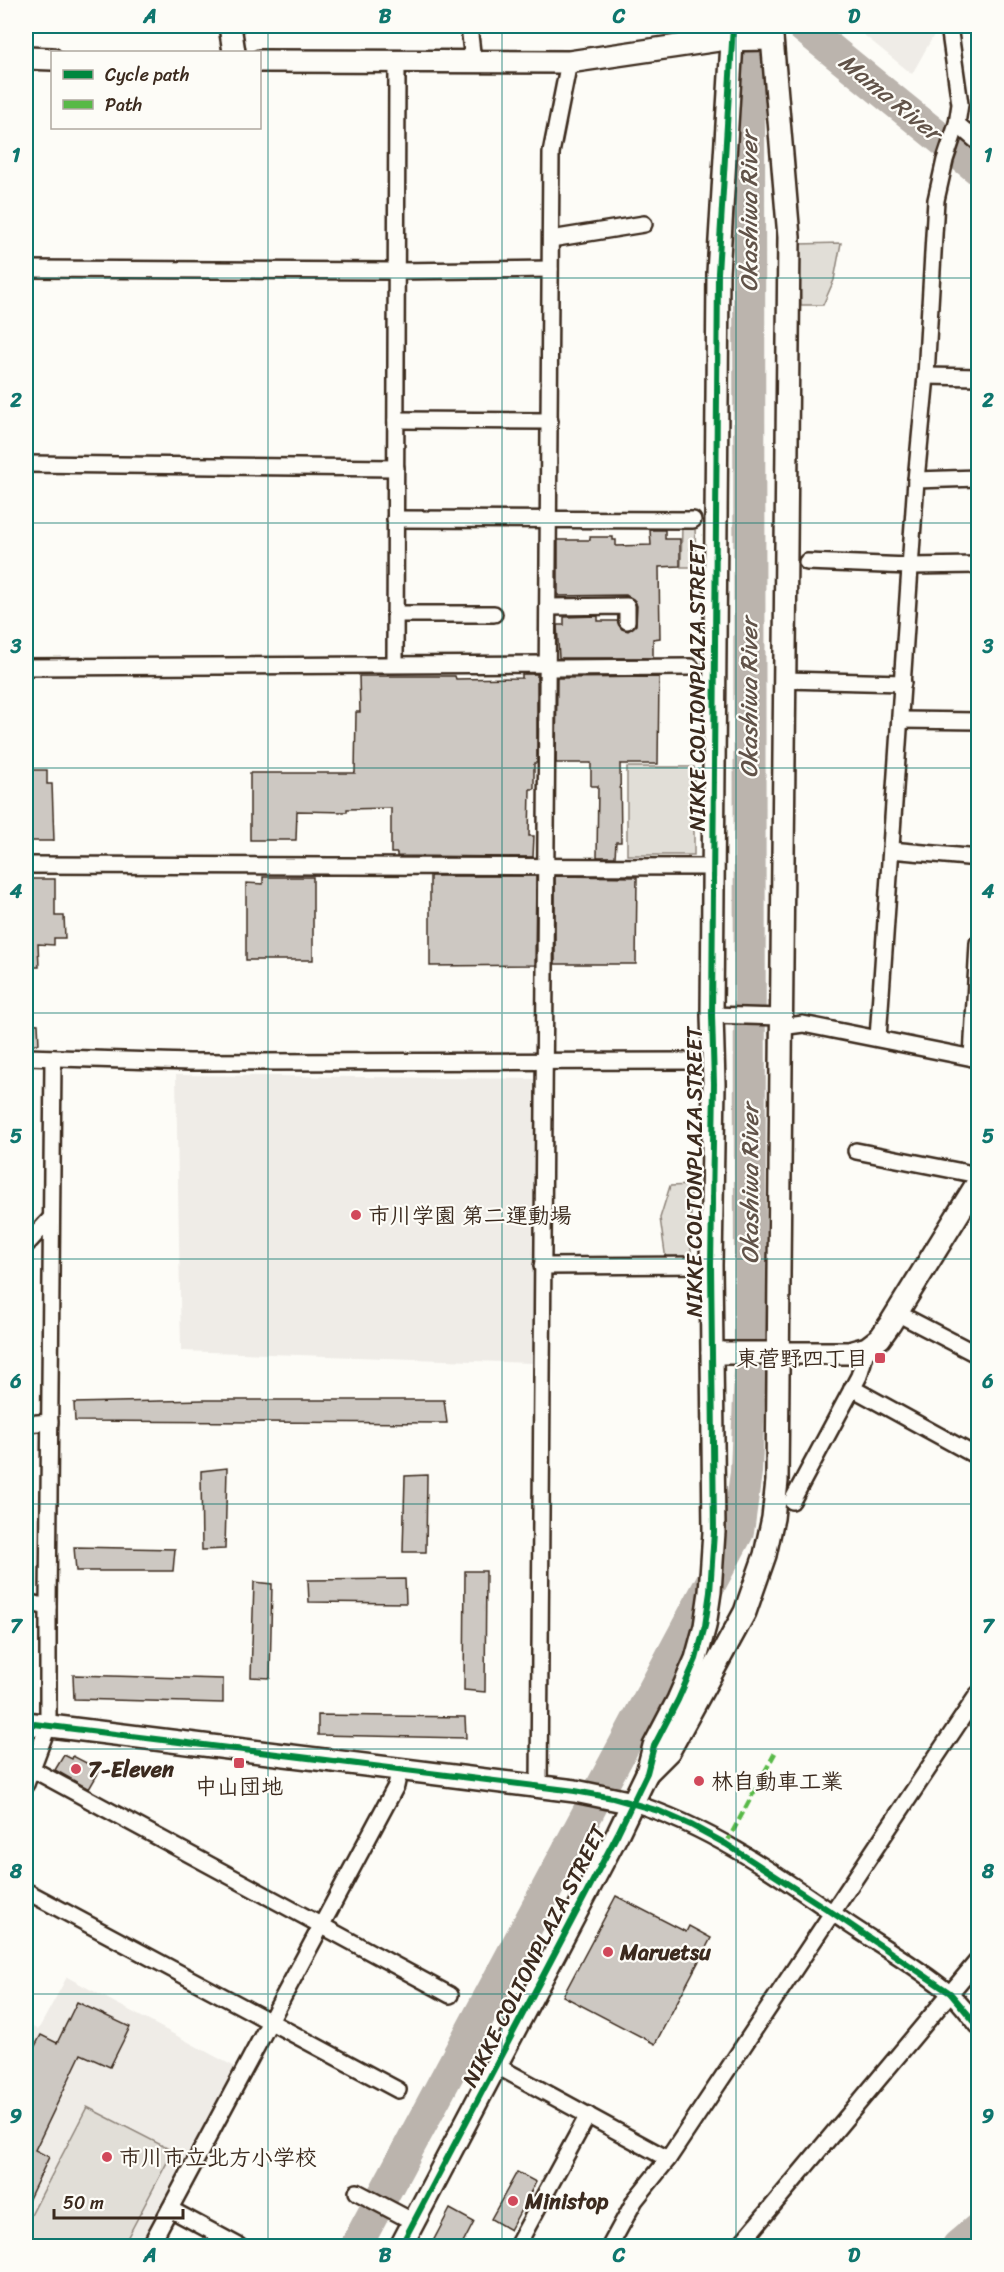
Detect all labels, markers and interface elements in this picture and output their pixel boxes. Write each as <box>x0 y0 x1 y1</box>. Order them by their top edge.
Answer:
text: A <box>142 0 157 34</box>
text: B <box>379 0 392 34</box>
text: C <box>612 0 626 34</box>
text: D <box>848 0 861 34</box>
water label: Mama River <box>829 42 954 155</box>
legend <box>51 51 261 129</box>
text: Cycle path <box>105 59 189 91</box>
text: Path <box>105 89 142 121</box>
water label: Okashiwa River <box>728 128 770 292</box>
text: 1 <box>12 138 21 173</box>
text: 1 <box>984 138 993 173</box>
text: 2 <box>9 383 22 418</box>
text: 2 <box>981 383 994 418</box>
street label: NIKKE COLTONPLAZA STREET <box>678 539 717 831</box>
water label: Okashiwa River <box>728 614 770 778</box>
text: 3 <box>10 629 22 664</box>
text: 3 <box>982 629 994 664</box>
text: 4 <box>9 874 23 909</box>
text: 4 <box>981 874 995 909</box>
street label: NIKKE COLTONPLAZA STREET <box>675 1025 714 1317</box>
water label: Okashiwa River <box>729 1100 771 1264</box>
text: 5 <box>10 1119 22 1154</box>
text: 5 <box>982 1119 994 1154</box>
place label: 市川学園 第二運動場 <box>368 1196 572 1235</box>
marker: 市川学園 第二運動場 <box>349 1208 363 1222</box>
place label: 東菅野四丁目 <box>736 1339 868 1378</box>
marker: 東菅野四丁目 <box>873 1351 887 1365</box>
text: 6 <box>9 1364 22 1399</box>
text: 6 <box>981 1364 994 1399</box>
text: 7 <box>10 1609 23 1644</box>
text: 7 <box>982 1609 995 1644</box>
place label: 7-Eleven <box>88 1750 174 1789</box>
marker: 中山団地 <box>232 1756 246 1770</box>
marker: 7-Eleven <box>69 1762 83 1776</box>
place label: 林自動車工業 <box>711 1762 843 1801</box>
place label: 中山団地 <box>195 1767 283 1806</box>
marker: 林自動車工業 <box>692 1774 706 1788</box>
street label: NIKKE COLTONPLAZA STREET <box>451 1817 618 2094</box>
text: 8 <box>9 1854 23 1889</box>
text: 8 <box>981 1854 995 1889</box>
place label: Maruetsu <box>619 1933 711 1972</box>
marker: Maruetsu <box>601 1945 615 1959</box>
text: 9 <box>10 2099 22 2134</box>
text: 9 <box>982 2099 994 2134</box>
place label: 市川市立北方小学校 <box>119 2138 317 2177</box>
marker: 市川市立北方小学校 <box>100 2150 114 2164</box>
scale bar <box>54 2182 183 2220</box>
place label: Ministop <box>524 2182 609 2221</box>
text: 50 m <box>63 2187 104 2219</box>
marker: Ministop <box>506 2194 520 2208</box>
text: A <box>142 2238 157 2272</box>
text: B <box>379 2238 392 2272</box>
text: C <box>612 2238 626 2272</box>
text: D <box>848 2238 861 2272</box>

